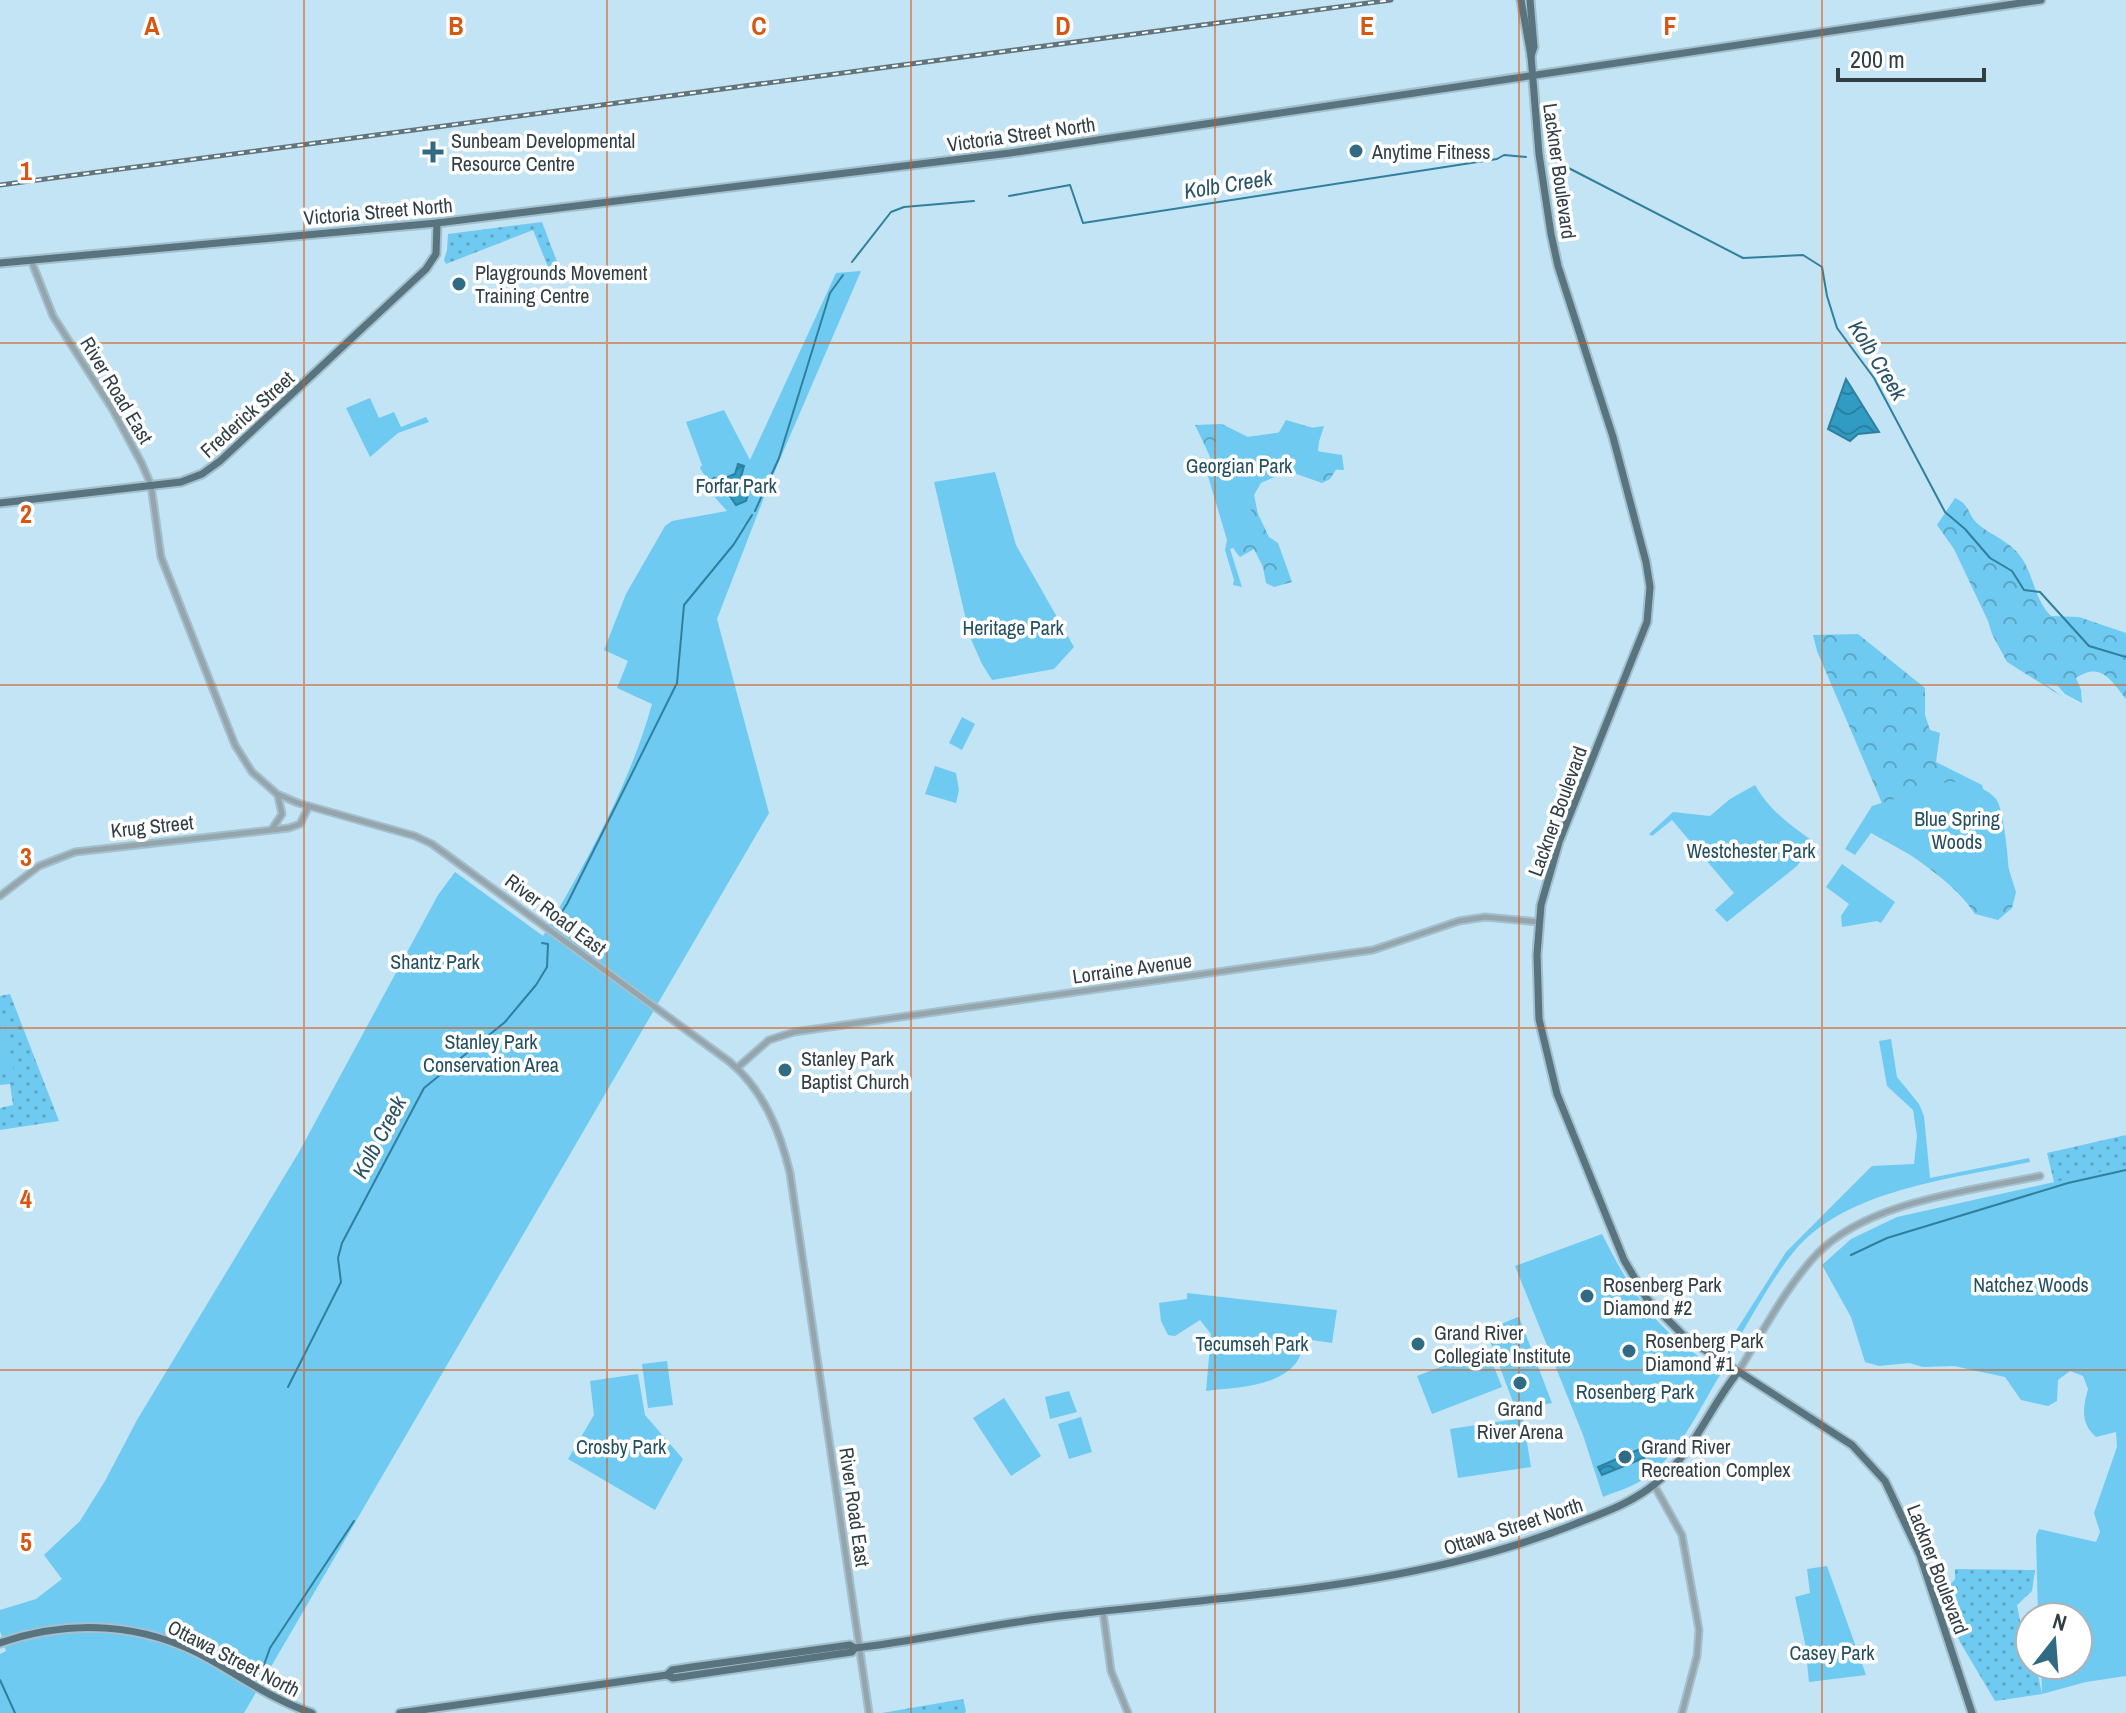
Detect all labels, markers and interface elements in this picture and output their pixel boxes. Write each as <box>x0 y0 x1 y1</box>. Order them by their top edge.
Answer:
text: A <box>144 8 160 43</box>
text: B <box>448 8 464 43</box>
text: C <box>751 8 767 43</box>
text: D <box>1055 8 1071 43</box>
text: E <box>1360 8 1374 43</box>
text: F <box>1663 8 1677 43</box>
scale bar <box>1838 32 1984 82</box>
text: 200 m <box>1850 43 1905 75</box>
street label: Lackner Boulevard <box>1537 101 1583 241</box>
street label: Victoria Street North <box>945 110 1097 158</box>
place label: Sunbeam Developmental Resource Centre <box>451 127 635 177</box>
place label: Anytime Fitness <box>1371 138 1491 165</box>
marker: Sunbeam Developmental Resource Centre <box>422 141 444 163</box>
marker: Anytime Fitness <box>1347 142 1365 160</box>
text: 1 <box>20 153 32 188</box>
water label: Kolb Creek <box>1182 162 1275 206</box>
street label: Victoria Street North <box>302 191 454 231</box>
place label: Playgrounds Movement Training Centre <box>475 259 648 309</box>
marker: Playgrounds Movement Training Centre <box>450 275 468 293</box>
water label: Kolb Creek <box>1842 314 1915 407</box>
street label: River Road East <box>74 331 160 449</box>
street label: Frederick Street <box>194 364 300 463</box>
park label: Georgian Park <box>1186 452 1293 479</box>
park label: Forfar Park <box>695 472 777 499</box>
text: 2 <box>20 496 32 531</box>
park label: Heritage Park <box>962 614 1064 641</box>
street label: Lackner Boulevard <box>1521 742 1593 880</box>
park label: Blue Spring Woods <box>1914 805 2000 855</box>
street label: Krug Street <box>109 808 195 844</box>
park label: Westchester Park <box>1686 837 1816 864</box>
text: 3 <box>20 839 32 874</box>
street label: River Road East <box>500 867 613 961</box>
street label: Lorraine Avenue <box>1071 946 1193 990</box>
park label: Shantz Park <box>390 948 480 975</box>
park label: Stanley Park Conservation Area <box>423 1028 559 1078</box>
place label: Stanley Park Baptist Church <box>801 1045 909 1095</box>
marker: Stanley Park Baptist Church <box>776 1061 794 1079</box>
water label: Kolb Creek <box>345 1090 414 1183</box>
text: 4 <box>20 1181 32 1216</box>
place label: Rosenberg Park Diamond #2 <box>1603 1271 1722 1321</box>
park label: Natchez Woods <box>1973 1271 2089 1298</box>
marker: Rosenberg Park Diamond #2 <box>1578 1287 1596 1305</box>
place label: Grand River Collegiate Institute <box>1434 1319 1571 1369</box>
place label: Rosenberg Park Diamond #1 <box>1645 1327 1764 1377</box>
park label: Tecumseh Park <box>1195 1330 1309 1357</box>
marker: Grand River Collegiate Institute <box>1409 1335 1427 1353</box>
marker: Rosenberg Park Diamond #1 <box>1620 1342 1638 1360</box>
marker: Grand River Arena <box>1511 1374 1529 1392</box>
park label: Rosenberg Park <box>1576 1378 1695 1405</box>
place label: Grand River Arena <box>1477 1395 1563 1445</box>
park label: Crosby Park <box>576 1433 667 1460</box>
place label: Grand River Recreation Complex <box>1641 1433 1791 1483</box>
street label: River Road East <box>833 1446 877 1569</box>
marker: Grand River Recreation Complex <box>1616 1448 1634 1466</box>
street label: Ottawa Street North <box>1440 1491 1586 1561</box>
street label: Lackner Boulevard <box>1901 1500 1975 1638</box>
text: 5 <box>20 1524 32 1559</box>
north arrow <box>2014 1601 2094 1681</box>
text: N <box>2049 1606 2070 1638</box>
street label: Ottawa Street North <box>163 1613 305 1703</box>
park label: Casey Park <box>1790 1639 1875 1666</box>

